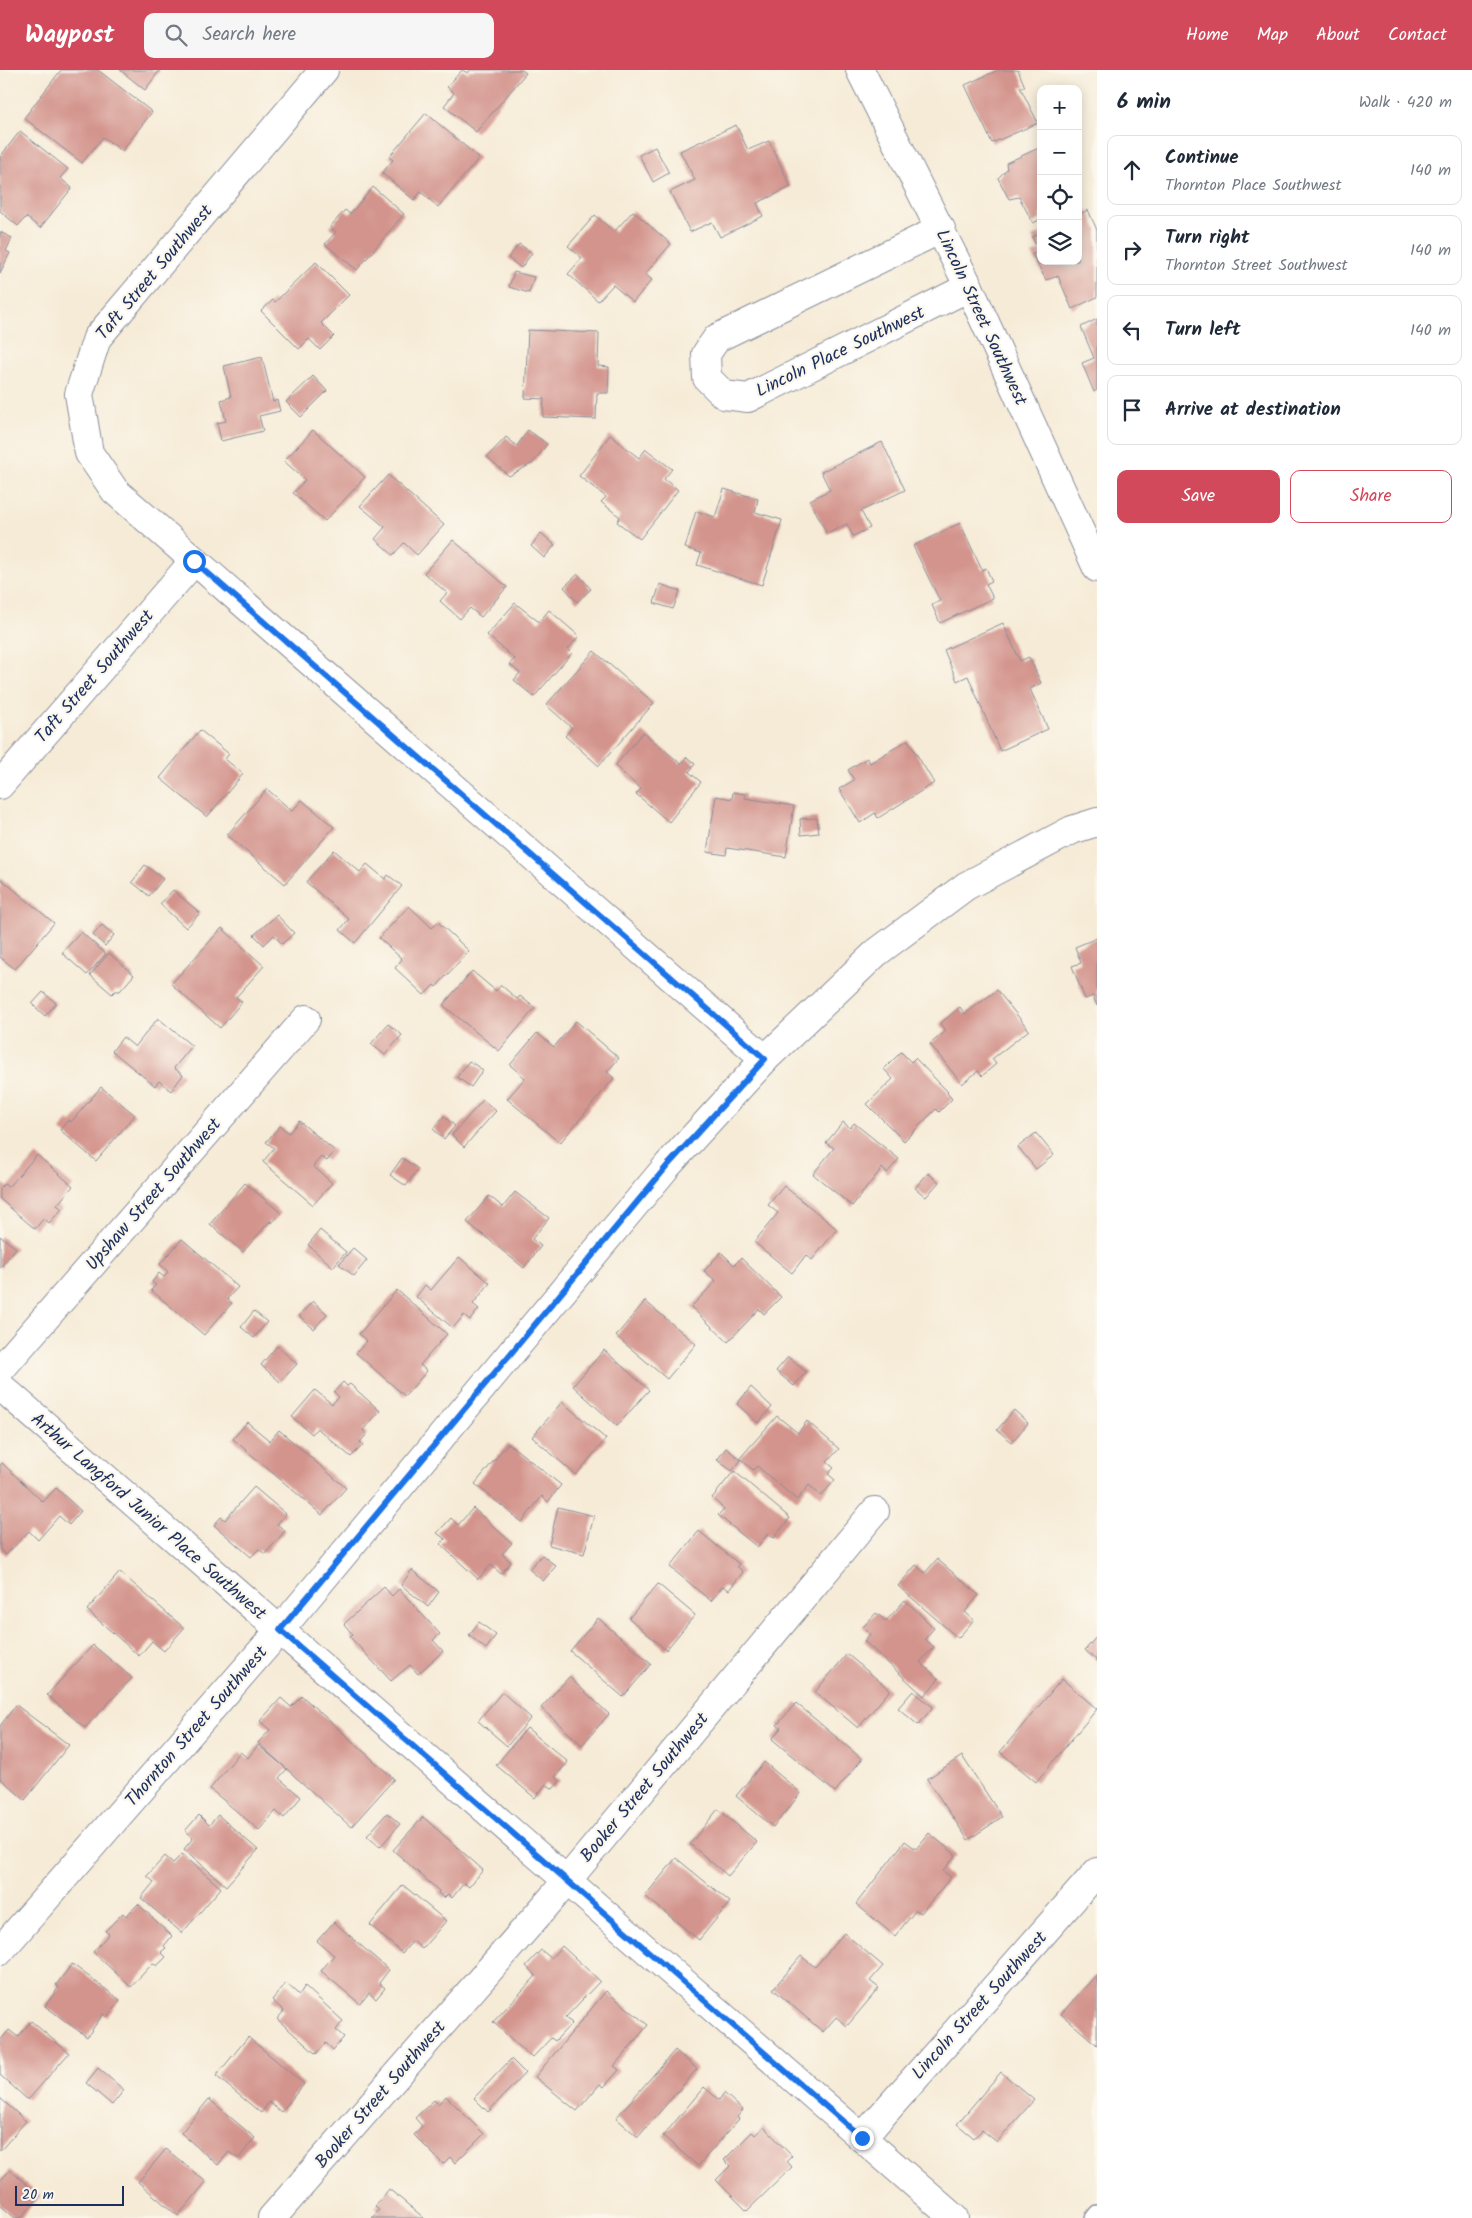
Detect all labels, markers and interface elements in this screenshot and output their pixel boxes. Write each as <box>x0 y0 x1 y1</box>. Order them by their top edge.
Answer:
search box <box>144 13 494 58</box>
text: Waypost <box>25 16 114 55</box>
text: Search here <box>202 20 296 50</box>
icon: search <box>162 21 190 49</box>
text: Home <box>1186 21 1229 50</box>
text: Map <box>1257 21 1288 50</box>
text: About <box>1316 21 1360 50</box>
text: Contact <box>1388 21 1447 50</box>
map controls <box>1037 85 1082 265</box>
button: + <box>1037 85 1082 130</box>
text: 6 min <box>1117 86 1171 119</box>
text: Walk · 420 m <box>1359 90 1452 115</box>
button: − <box>1037 130 1082 175</box>
text: Continue <box>1165 143 1238 173</box>
icon: ahead <box>1118 156 1146 184</box>
text: 140 m <box>1410 158 1451 183</box>
text: Thornton Place Southwest <box>1165 173 1342 198</box>
button: locate <box>1037 175 1082 220</box>
street label: Taft Street Southwest <box>89 198 221 347</box>
button: layers <box>1037 220 1082 265</box>
text: Turn right <box>1165 223 1250 253</box>
street label: Lincoln Street Southwest <box>927 225 1035 412</box>
icon: right <box>1118 236 1146 264</box>
text: 140 m <box>1410 238 1451 263</box>
text: Thornton Street Southwest <box>1165 253 1348 278</box>
street label: Lincoln Place Southwest <box>751 298 931 406</box>
text: Turn left <box>1165 315 1240 345</box>
icon: left <box>1118 316 1146 344</box>
text: 140 m <box>1410 318 1451 343</box>
text: Arrive at destination <box>1165 395 1341 425</box>
icon: arrive <box>1118 396 1146 424</box>
button: Save <box>1117 470 1280 523</box>
button: Share <box>1290 470 1452 523</box>
route start <box>183 550 206 573</box>
street label: Taft Street Southwest <box>29 603 162 751</box>
street label: Upshaw Street Southwest <box>79 1111 230 1278</box>
street label: Arthur Langford Junior Place Southwest <box>23 1406 273 1629</box>
street label: Thornton Street Southwest <box>119 1639 276 1814</box>
street label: Booker Street Southwest <box>574 1706 717 1869</box>
street label: Lincoln Street Southwest <box>905 1924 1056 2087</box>
street label: Booker Street Southwest <box>308 2014 454 2176</box>
route end <box>851 2127 874 2150</box>
scale bar <box>15 2183 124 2206</box>
text: 20 m <box>22 2184 54 2206</box>

